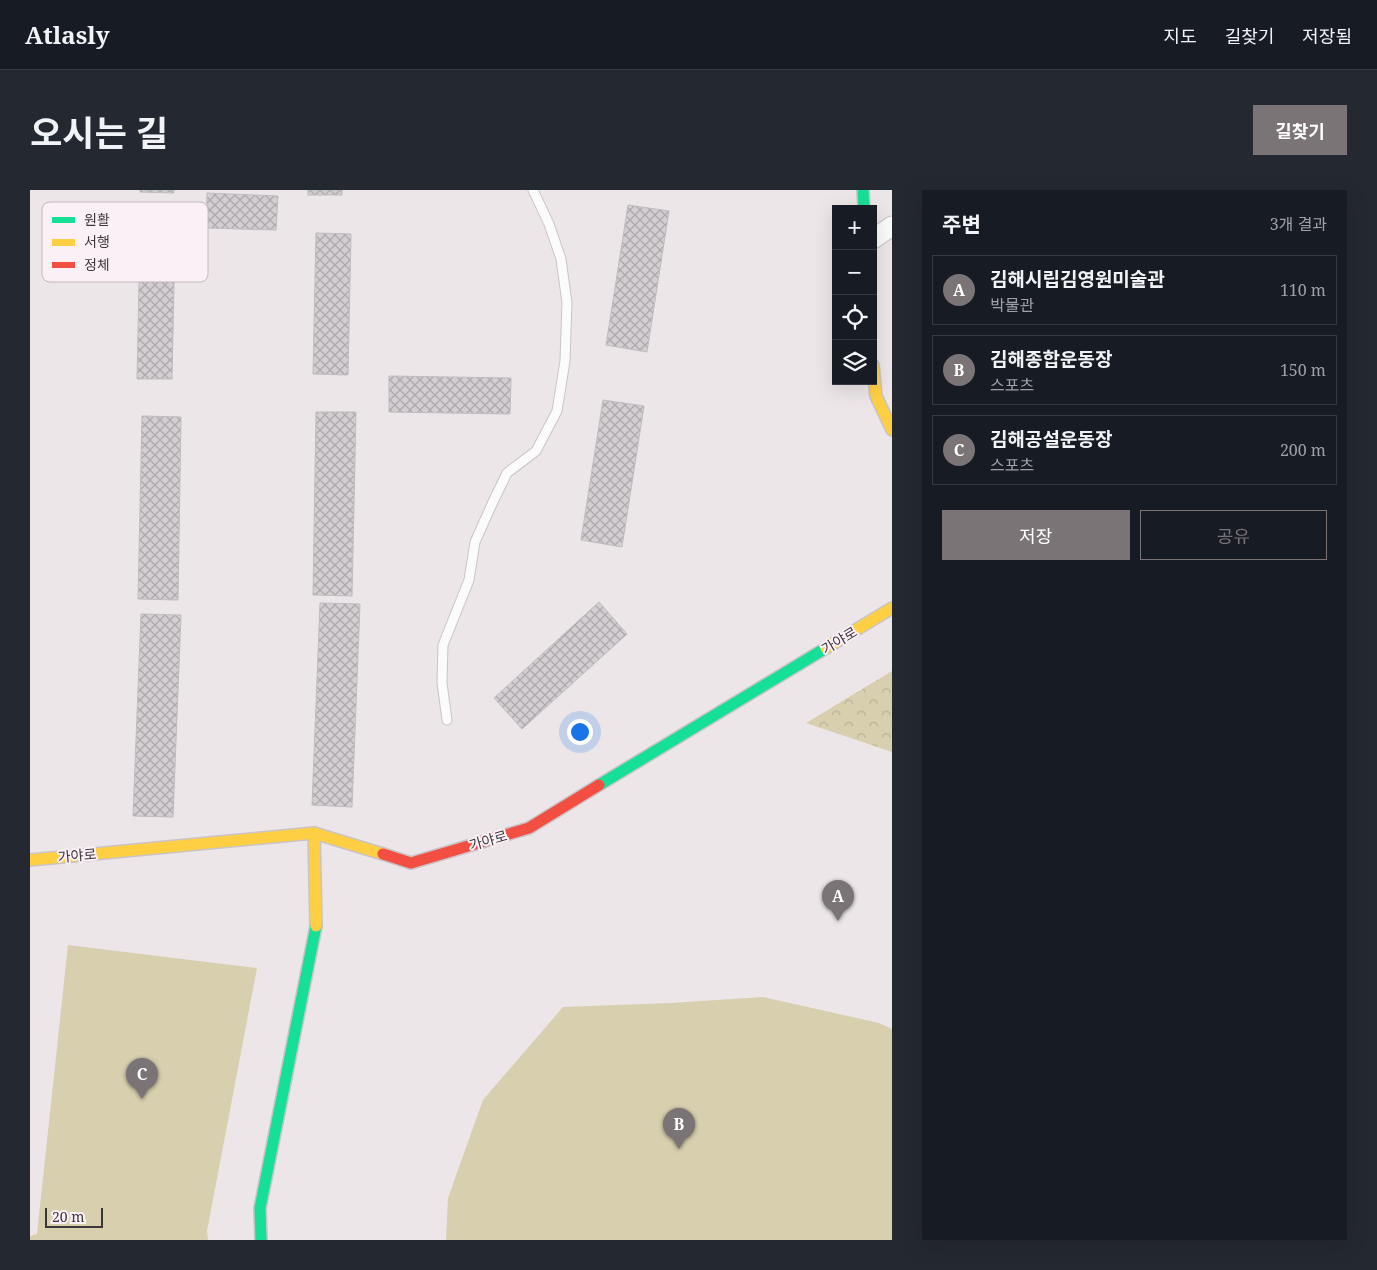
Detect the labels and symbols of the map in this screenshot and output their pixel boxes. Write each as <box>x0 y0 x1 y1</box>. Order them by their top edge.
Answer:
legend <box>42 202 208 282</box>
text: 원활 <box>84 210 110 229</box>
text: 서행 <box>84 232 110 251</box>
text: 정체 <box>84 255 110 274</box>
street label: 가야로 <box>818 622 861 658</box>
your location <box>567 719 593 745</box>
street label: 가야로 <box>467 826 509 854</box>
street label: 가야로 <box>57 844 97 866</box>
pin: A <box>822 880 854 921</box>
pin: C <box>126 1058 158 1099</box>
pin: B <box>663 1108 695 1149</box>
scale bar <box>45 1205 102 1228</box>

